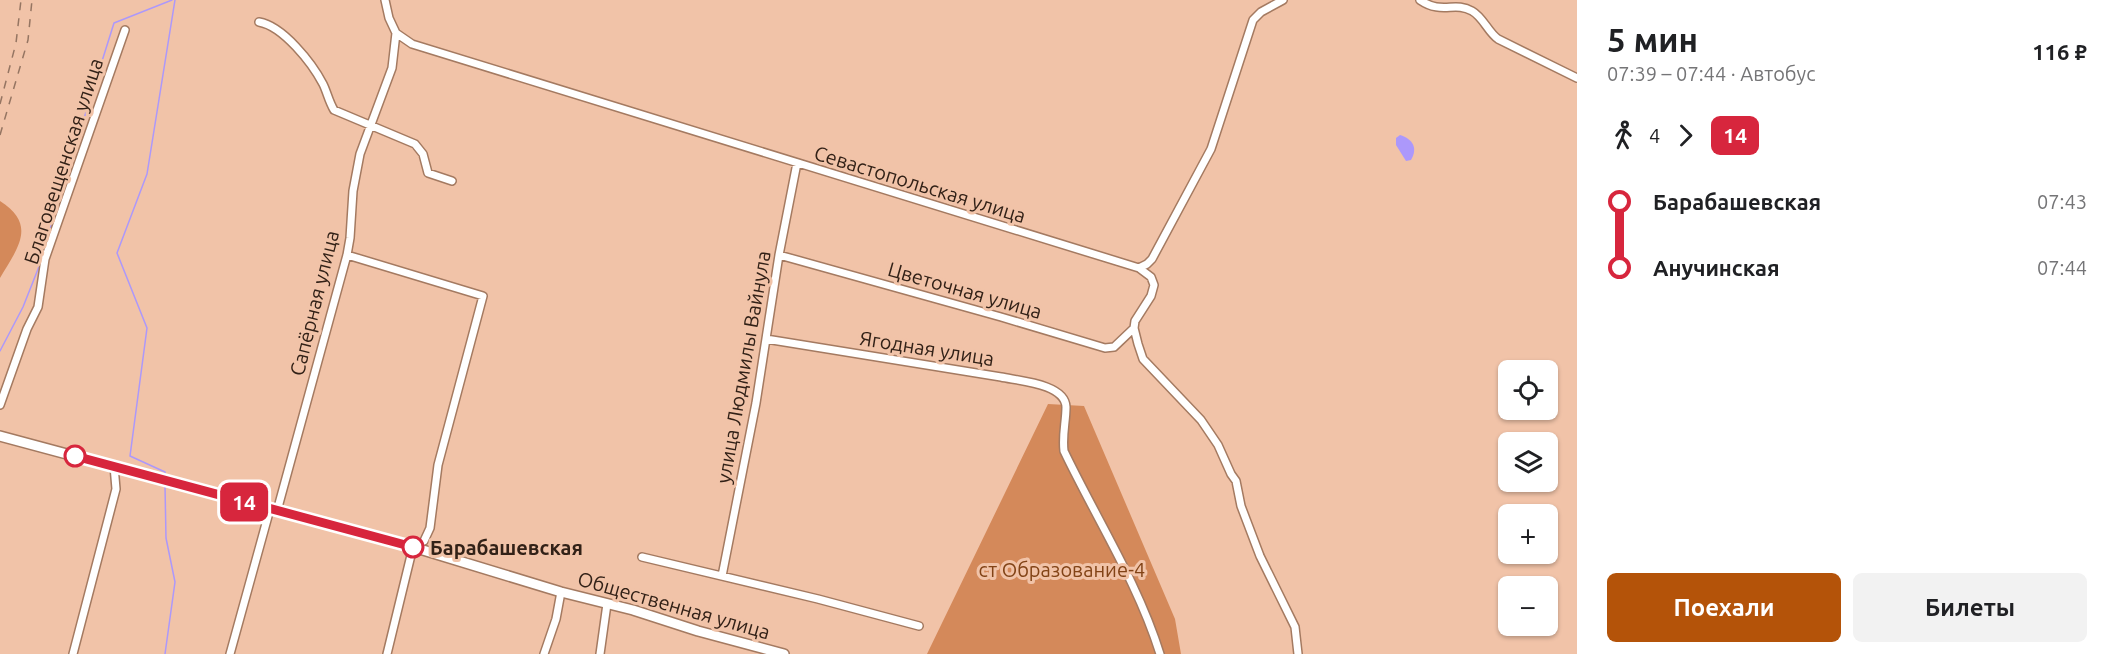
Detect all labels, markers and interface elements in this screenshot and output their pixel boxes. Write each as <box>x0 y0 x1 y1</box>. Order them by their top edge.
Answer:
text: 5 мин <box>1607 21 1698 58</box>
text: 116 ₽ <box>2032 39 2087 64</box>
street label: Благовещенская улица <box>19 55 107 267</box>
text: 07:39 – 07:44 · Автобус <box>1607 62 1816 85</box>
icon: walk <box>1607 119 1640 152</box>
icon: forward <box>1669 119 1702 152</box>
text: 14 <box>1723 123 1747 147</box>
text: 4 <box>1649 124 1660 147</box>
street label: Севастопольская улица <box>811 141 1029 227</box>
text: Барабашевская <box>1653 189 1821 214</box>
text: 07:43 <box>2037 190 2087 213</box>
street label: Сапёрная улица <box>285 228 343 378</box>
street label: улица Людмилы Вайнула <box>711 249 775 485</box>
text: Анучинская <box>1653 255 1780 280</box>
text: 07:44 <box>2037 256 2087 279</box>
street label: Цветочная улица <box>885 257 1045 323</box>
street label: Ягодная улица <box>858 326 996 370</box>
map controls <box>1498 360 1558 636</box>
button: locate <box>1498 360 1558 420</box>
button: layers <box>1498 432 1558 492</box>
unlabelled marker <box>64 445 86 467</box>
line badge: 14 <box>217 482 271 522</box>
text: 14 <box>232 490 256 514</box>
button: + <box>1498 504 1558 564</box>
marker: Барабашевская <box>402 536 424 558</box>
place label: Барабашевская <box>430 536 583 559</box>
park label: ст Образование-4 <box>979 558 1145 581</box>
street label: Общественная улица <box>575 567 773 643</box>
button: Поехали <box>1607 573 1841 642</box>
button: Билеты <box>1853 573 2087 642</box>
button: − <box>1498 576 1558 636</box>

